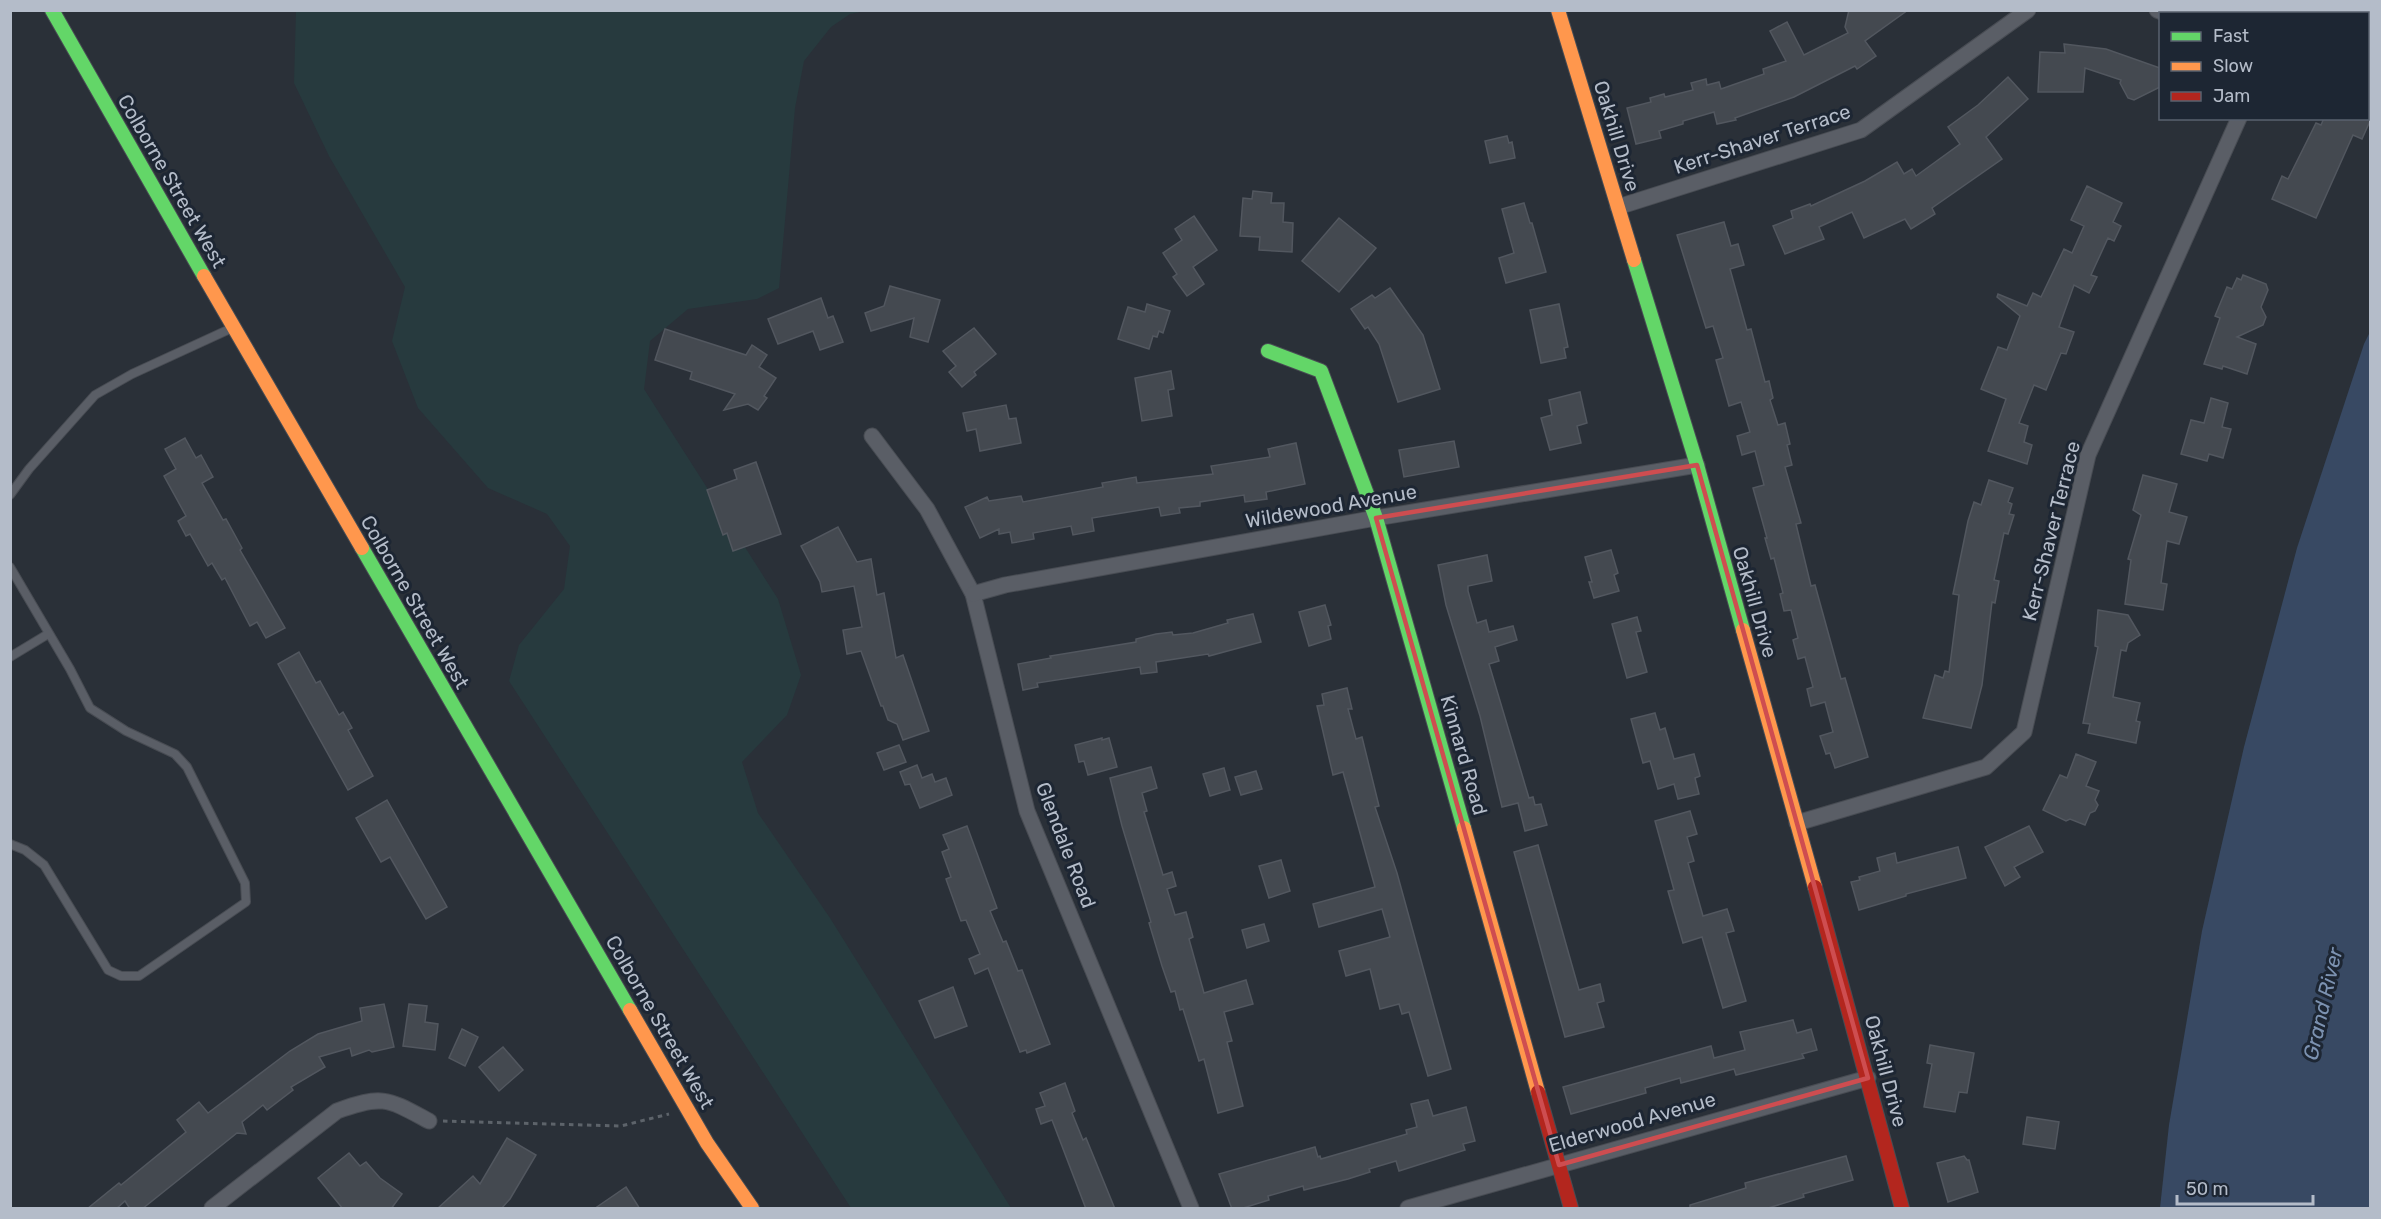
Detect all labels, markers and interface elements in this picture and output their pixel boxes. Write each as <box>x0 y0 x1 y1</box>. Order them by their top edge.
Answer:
legend <box>2159 12 2369 120</box>
text: Fast <box>2213 25 2249 47</box>
text: Slow <box>2213 55 2253 77</box>
street label: Oakhill Drive <box>1589 78 1645 194</box>
text: Jam <box>2213 85 2250 107</box>
street label: Colborne Street West <box>113 90 231 272</box>
street label: Kerr-Shaver Terrace <box>1671 99 1853 179</box>
street label: Kerr-Shaver Terrace <box>2017 439 2085 623</box>
street label: Wildewood Avenue <box>1243 479 1419 533</box>
street label: Colborne Street West <box>356 511 474 693</box>
street label: Oakhill Drive <box>1728 544 1782 660</box>
street label: Kinnard Road <box>1435 692 1493 818</box>
street label: Glendale Road <box>1031 779 1101 911</box>
street label: Colborne Street West <box>601 931 719 1113</box>
water label: Grand River <box>2297 944 2348 1063</box>
street label: Oakhill Drive <box>1860 1013 1912 1129</box>
street label: Elderwood Avenue <box>1546 1087 1718 1157</box>
scale bar <box>2177 1168 2314 1206</box>
text: 50 m <box>2186 1178 2229 1200</box>

